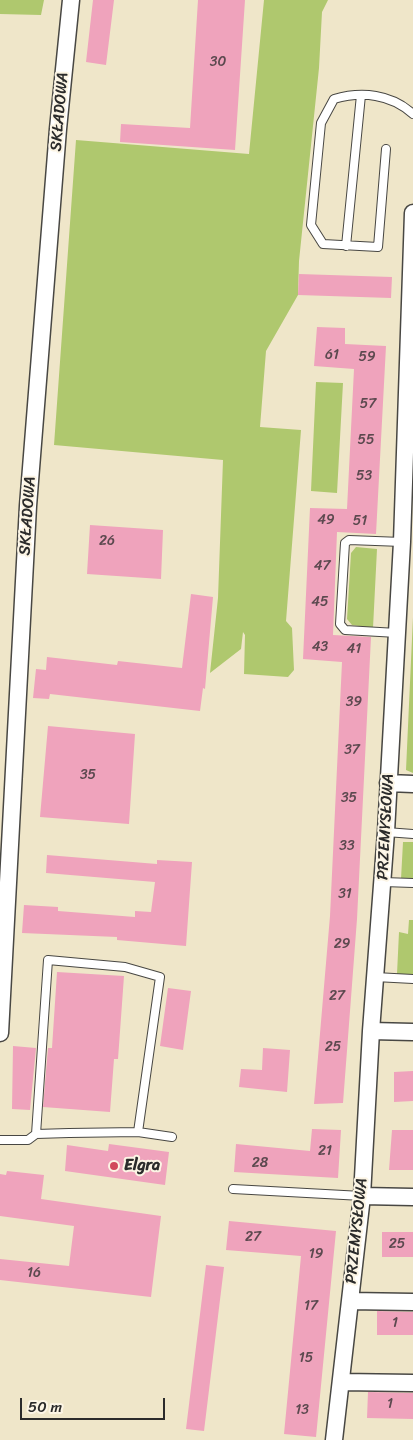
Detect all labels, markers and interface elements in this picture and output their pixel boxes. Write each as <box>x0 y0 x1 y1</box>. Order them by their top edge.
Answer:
house number: 30 <box>210 54 226 70</box>
street label: SKŁADOWA <box>47 72 73 152</box>
house number: 61 <box>325 347 339 363</box>
house number: 59 <box>358 349 376 365</box>
house number: 57 <box>360 396 376 412</box>
house number: 55 <box>357 432 375 448</box>
house number: 53 <box>356 468 372 484</box>
street label: SKŁADOWA <box>16 476 40 556</box>
house number: 49 <box>317 512 335 528</box>
house number: 51 <box>353 513 367 529</box>
house number: 26 <box>99 533 115 549</box>
house number: 47 <box>314 558 330 574</box>
house number: 45 <box>311 594 329 610</box>
house number: 43 <box>312 639 328 655</box>
house number: 41 <box>347 641 361 657</box>
house number: 39 <box>346 694 362 710</box>
house number: 37 <box>344 742 360 758</box>
house number: 35 <box>80 767 96 783</box>
street label: PRZEMYSŁOWA <box>374 774 398 880</box>
house number: 35 <box>341 790 357 806</box>
house number: 33 <box>339 838 355 854</box>
house number: 31 <box>338 886 352 902</box>
house number: 29 <box>334 936 350 952</box>
house number: 27 <box>329 988 345 1004</box>
house number: 25 <box>325 1039 341 1055</box>
house number: 21 <box>318 1143 332 1159</box>
house number: 28 <box>252 1155 268 1171</box>
place label: Elgra <box>124 1156 160 1176</box>
marker: Elgra <box>108 1160 120 1172</box>
street label: PRZEMYSŁOWA <box>342 1177 372 1285</box>
house number: 27 <box>245 1229 261 1245</box>
house number: 25 <box>389 1236 405 1252</box>
house number: 19 <box>309 1246 323 1262</box>
house number: 16 <box>27 1265 41 1281</box>
house number: 17 <box>304 1298 318 1314</box>
house number: 1 <box>392 1315 398 1331</box>
house number: 15 <box>299 1350 313 1366</box>
scale bar <box>22 1388 168 1420</box>
text: 50 m <box>28 1394 62 1420</box>
house number: 1 <box>387 1396 393 1412</box>
house number: 13 <box>295 1402 309 1418</box>

